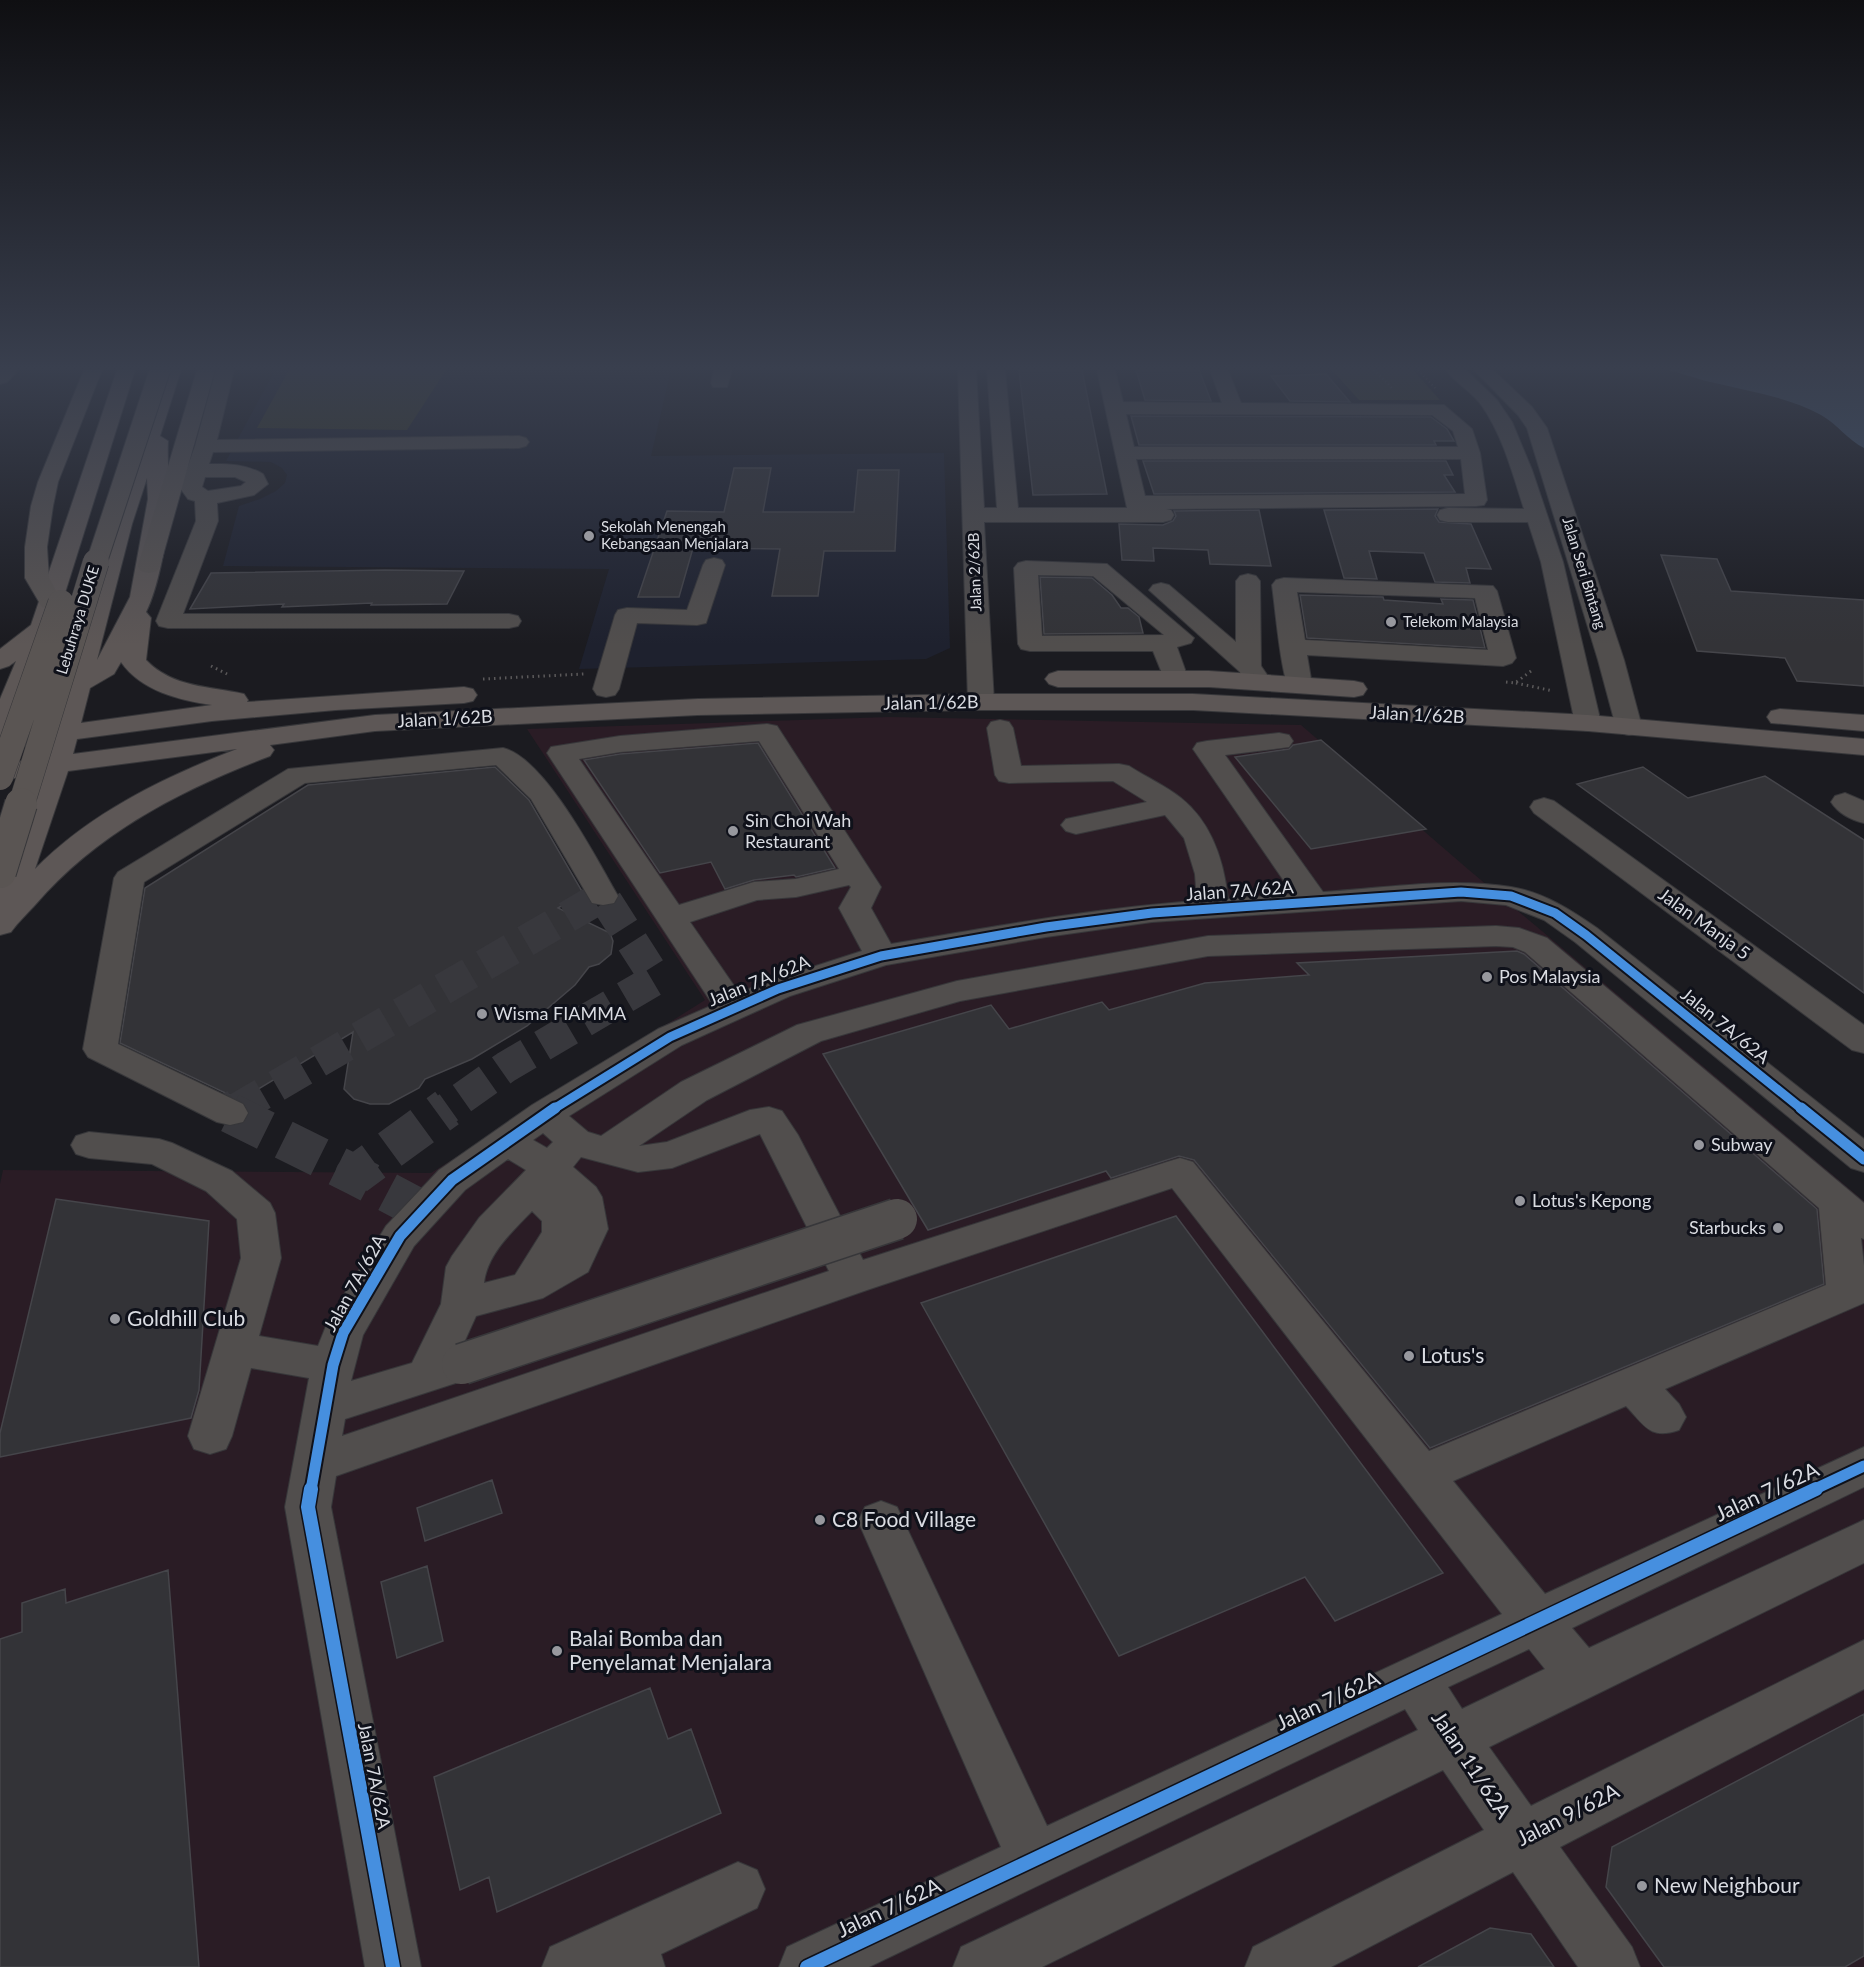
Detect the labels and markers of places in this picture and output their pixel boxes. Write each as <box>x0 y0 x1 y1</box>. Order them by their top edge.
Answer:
place label: Sekolah Menengah Kebangsaan Menjalara <box>601 517 749 552</box>
marker: Sekolah Menengah Kebangsaan Menjalara <box>582 529 596 543</box>
place label: Telekom Malaysia <box>1403 612 1518 630</box>
marker: Telekom Malaysia <box>1384 615 1398 629</box>
place label: Sin Choi Wah Restaurant <box>745 809 851 852</box>
marker: Sin Choi Wah Restaurant <box>726 824 740 838</box>
place label: Pos Malaysia <box>1499 965 1601 987</box>
marker: Pos Malaysia <box>1480 970 1494 984</box>
place label: Wisma FIAMMA <box>494 1002 627 1024</box>
marker: Wisma FIAMMA <box>475 1007 489 1021</box>
place label: Subway <box>1711 1133 1773 1155</box>
marker: Subway <box>1692 1138 1706 1152</box>
place label: Lotus's Kepong <box>1532 1189 1651 1211</box>
marker: Lotus's Kepong <box>1513 1194 1527 1208</box>
place label: Starbucks <box>1689 1216 1766 1238</box>
marker: Starbucks <box>1771 1221 1785 1235</box>
place label: Goldhill Club <box>127 1305 245 1330</box>
marker: Goldhill Club <box>108 1312 122 1326</box>
place label: Lotus's <box>1421 1342 1484 1367</box>
marker: Lotus's <box>1402 1349 1416 1363</box>
place label: C8 Food Village <box>832 1506 976 1531</box>
marker: C8 Food Village <box>813 1513 827 1527</box>
place label: Balai Bomba dan Penyelamat Menjalara <box>569 1625 772 1674</box>
marker: Balai Bomba dan Penyelamat Menjalara <box>550 1644 564 1658</box>
place label: New Neighbour <box>1654 1872 1800 1897</box>
marker: New Neighbour <box>1635 1879 1649 1893</box>

